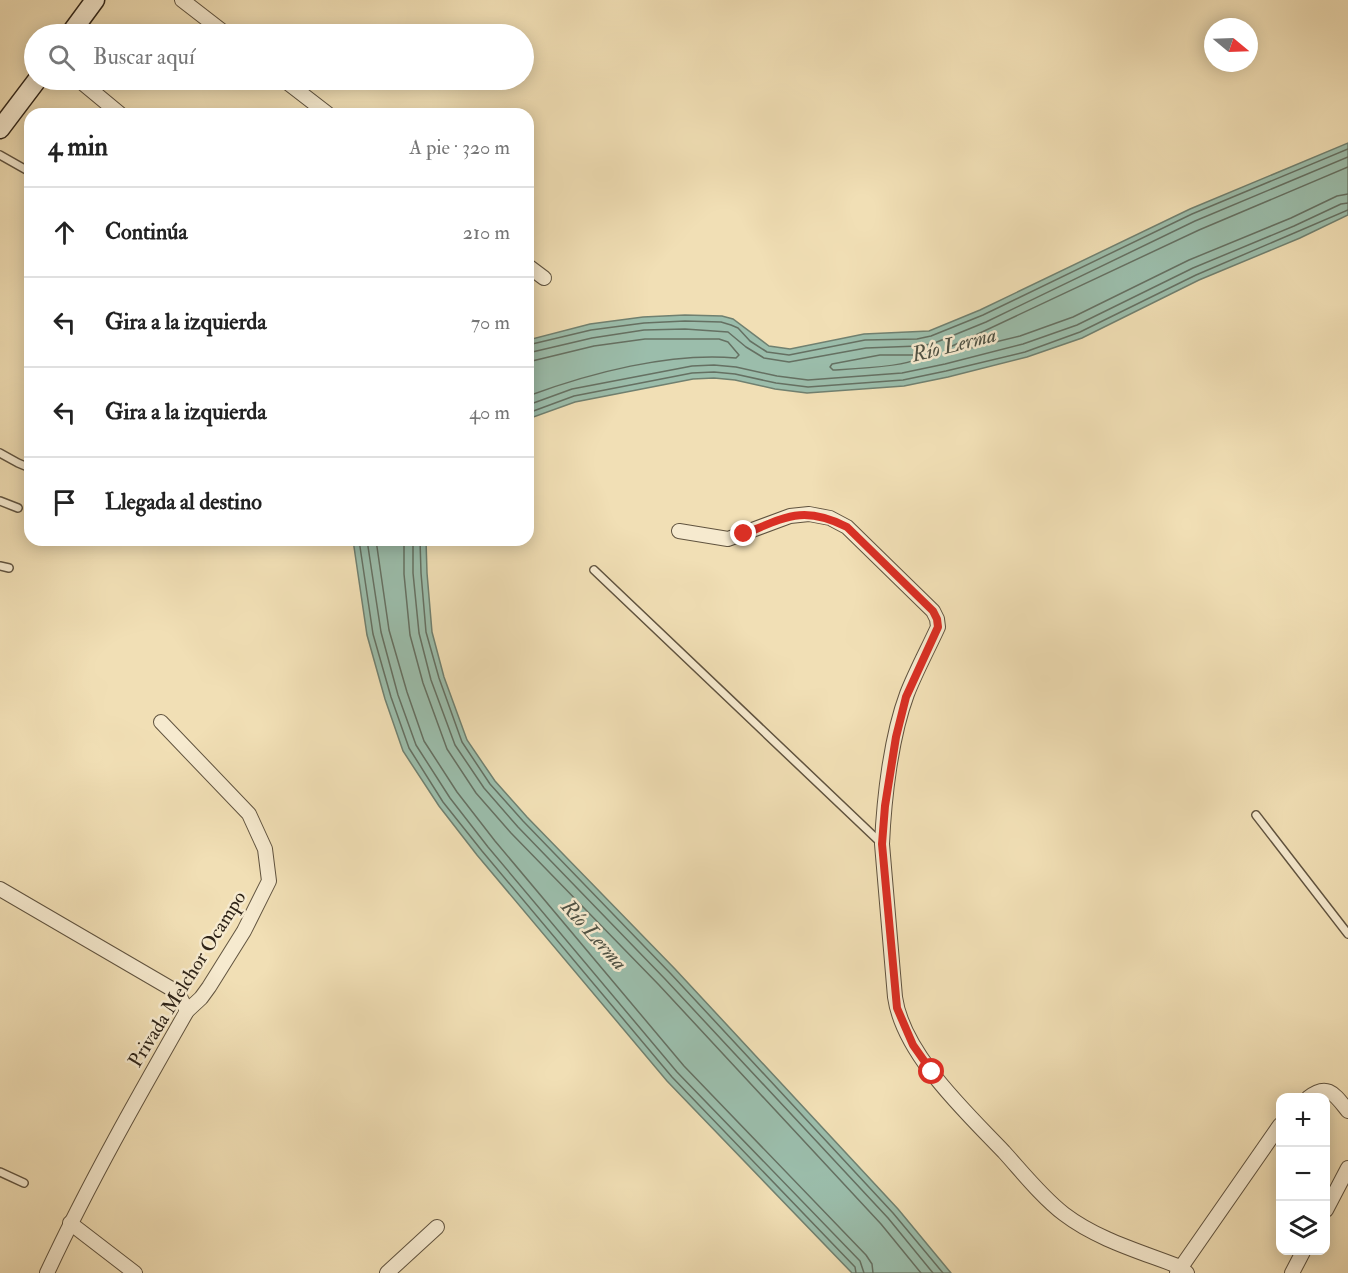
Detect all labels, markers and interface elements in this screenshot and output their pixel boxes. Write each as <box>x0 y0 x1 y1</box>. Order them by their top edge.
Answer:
north arrow <box>1204 18 1258 72</box>
search box <box>24 24 534 90</box>
icon: search <box>45 41 78 74</box>
text: Buscar aquí <box>93 43 195 71</box>
text: 4 min <box>48 131 108 163</box>
text: A pie · 320 m <box>409 135 510 160</box>
icon: ahead <box>48 216 81 249</box>
text: Continúa <box>105 218 188 246</box>
text: 210 m <box>463 220 510 245</box>
icon: left <box>48 306 81 339</box>
text: Gira a la izquierda <box>105 308 266 336</box>
text: 70 m <box>471 310 510 335</box>
water label: Río Lerma <box>908 321 999 369</box>
icon: left <box>48 396 81 429</box>
text: Gira a la izquierda <box>105 398 266 426</box>
text: 40 m <box>469 400 510 425</box>
icon: arrive <box>48 486 81 519</box>
text: Llegada al destino <box>105 488 262 516</box>
route end <box>730 520 756 546</box>
street label: Privada Melchor Ocampo <box>123 886 252 1072</box>
water label: Río Lerma <box>554 893 633 976</box>
route start <box>918 1058 944 1084</box>
map controls <box>1276 1093 1330 1255</box>
button: + <box>1276 1093 1330 1147</box>
button: − <box>1276 1147 1330 1201</box>
button: layers <box>1276 1201 1330 1255</box>

